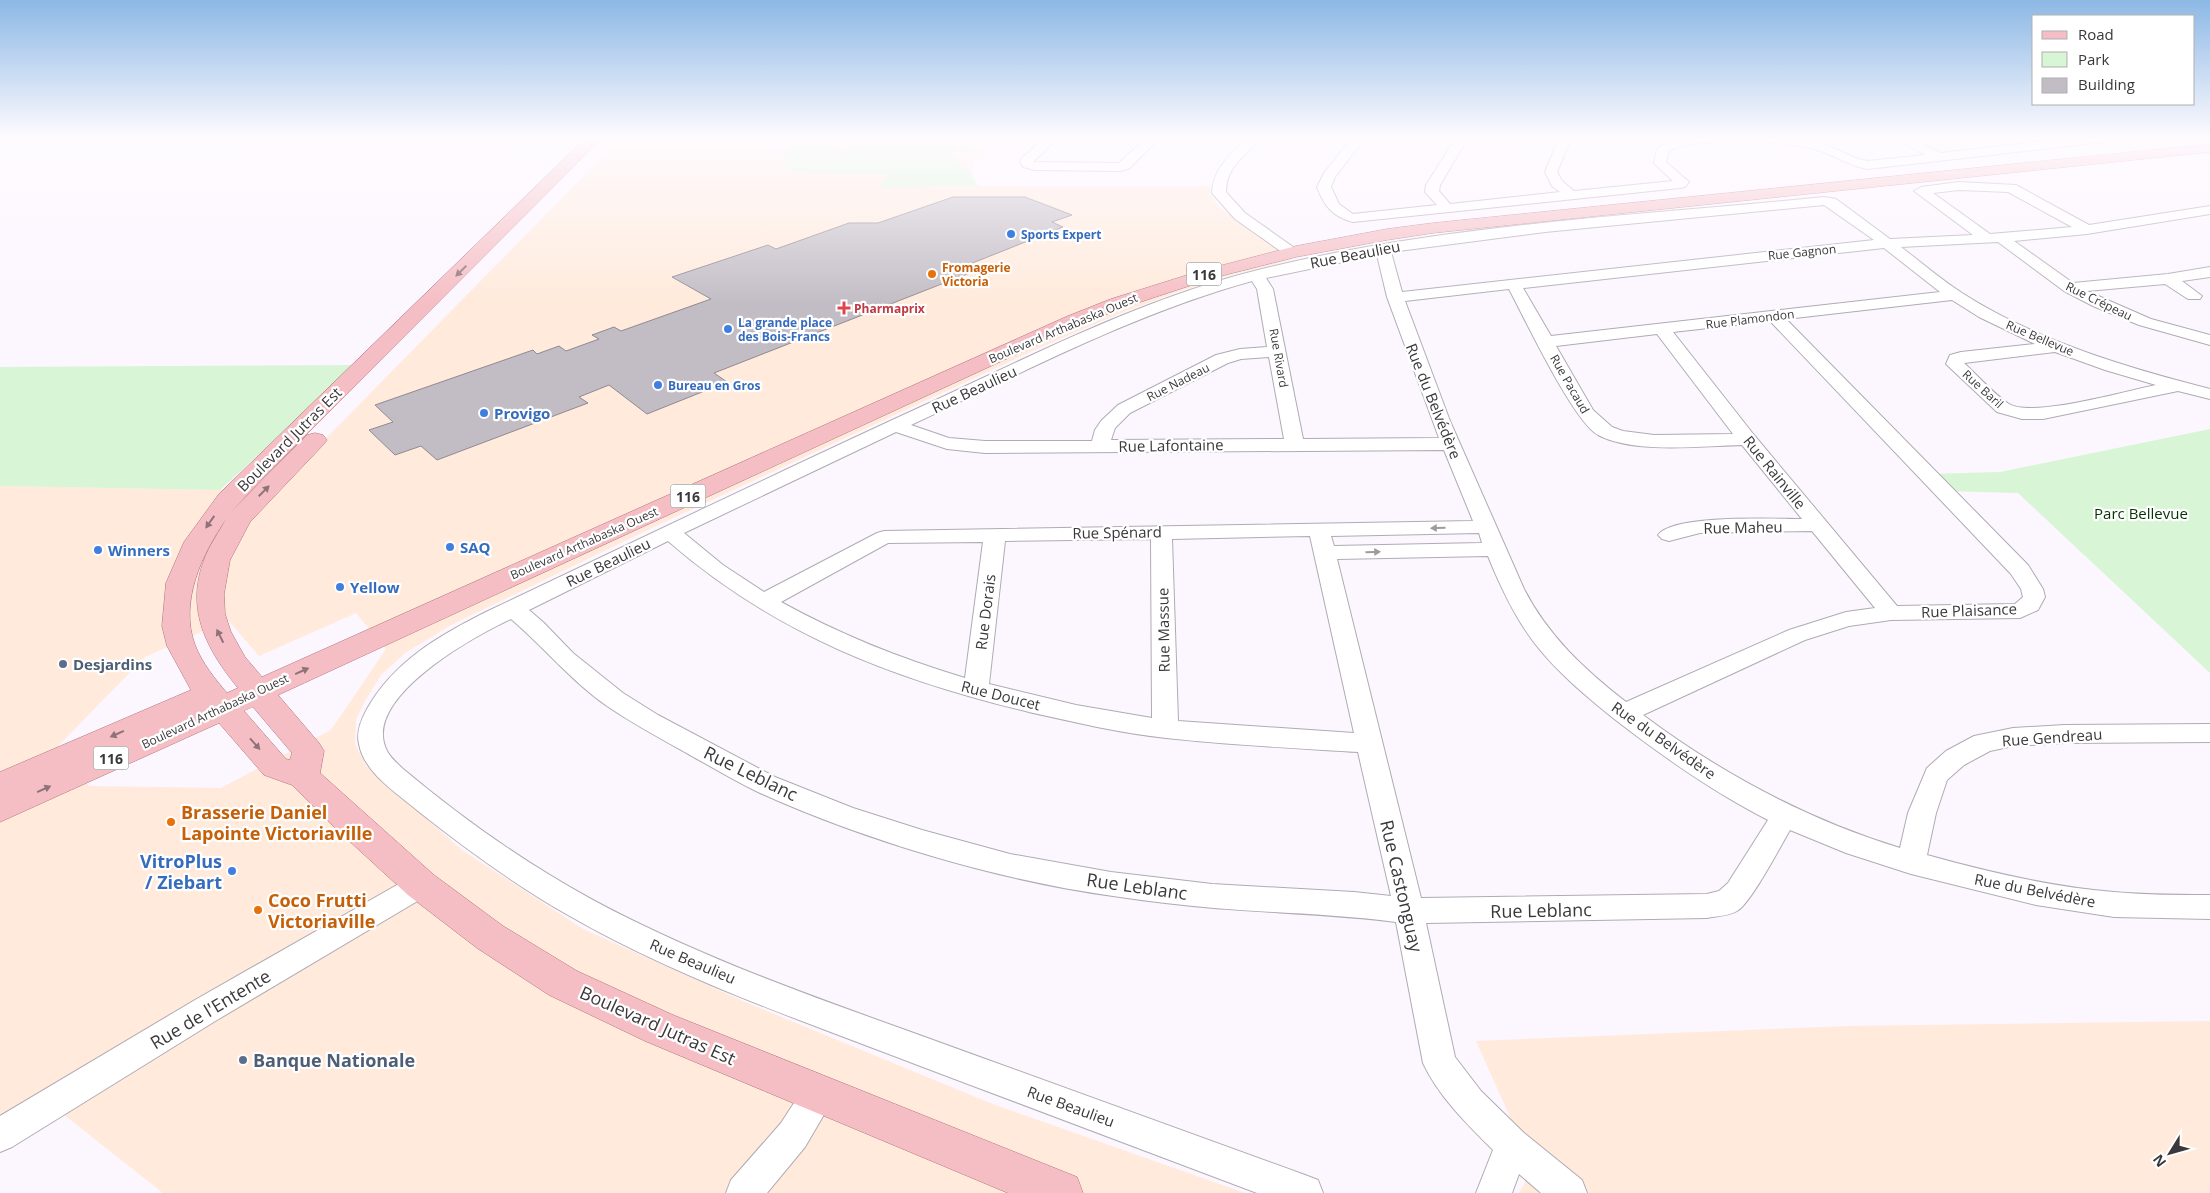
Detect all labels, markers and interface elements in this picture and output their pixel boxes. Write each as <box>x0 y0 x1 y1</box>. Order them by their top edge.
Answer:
legend <box>2032 15 2195 105</box>
text: Road <box>2078 24 2114 44</box>
text: Park <box>2078 49 2109 69</box>
text: Building <box>2078 74 2135 94</box>
place label: Sports Expert <box>1021 226 1101 243</box>
marker: Sports Expert <box>1005 228 1017 240</box>
street label: Rue Beaulieu <box>1308 235 1402 273</box>
street label: Rue Gagnon <box>1767 240 1837 264</box>
place label: Fromagerie Victoria <box>942 259 1011 290</box>
road number: 116 <box>1186 262 1222 286</box>
one-way arrow <box>455 265 467 277</box>
marker: Fromagerie Victoria <box>926 268 938 280</box>
street label: Rue Crépeau <box>2063 278 2135 324</box>
street label: Boulevard Arthabaska Ouest <box>986 289 1140 367</box>
place label: Pharmaprix <box>854 300 925 317</box>
marker: Pharmaprix <box>838 302 850 314</box>
street label: Rue Plamondon <box>1705 305 1795 333</box>
place label: La grande place des Bois-Francs <box>738 314 832 345</box>
street label: Rue Bellevue <box>2004 316 2077 360</box>
marker: La grande place des Bois-Francs <box>722 323 734 335</box>
street label: Rue Rivard <box>1265 327 1293 389</box>
street label: Rue du Belvédère <box>1402 340 1466 462</box>
street label: Rue Pacaud <box>1546 351 1594 417</box>
street label: Rue Nadeau <box>1144 359 1212 405</box>
street label: Rue Beaulieu <box>928 361 1020 417</box>
street label: Rue Baril <box>1959 366 2007 412</box>
place label: Bureau en Gros <box>668 377 760 394</box>
marker: Bureau en Gros <box>652 379 664 391</box>
street label: Boulevard Jutras Est <box>232 382 346 496</box>
place label: Provigo <box>494 403 550 423</box>
marker: Provigo <box>478 407 490 419</box>
street label: Rue Rainville <box>1739 431 1811 513</box>
street label: Rue Lafontaine <box>1118 434 1224 456</box>
road number: 116 <box>670 484 706 508</box>
one-way arrow <box>257 486 269 498</box>
street label: Boulevard Arthabaska Ouest <box>507 503 661 583</box>
park label: Parc Bellevue <box>2094 503 2188 523</box>
one-way arrow <box>205 515 215 529</box>
street label: Rue Maheu <box>1703 516 1783 538</box>
street label: Rue Spénard <box>1072 521 1162 543</box>
one-way arrow <box>1430 524 1446 532</box>
street label: Rue Beaulieu <box>562 533 654 591</box>
place label: SAQ <box>460 537 491 557</box>
place label: Winners <box>108 540 170 560</box>
marker: SAQ <box>444 541 456 553</box>
marker: Winners <box>92 544 104 556</box>
one-way arrow <box>1366 548 1382 556</box>
street label: Rue Dorais <box>970 573 1000 651</box>
place label: Yellow <box>350 577 400 597</box>
marker: Yellow <box>334 581 346 593</box>
street label: Rue Massue <box>1152 588 1174 672</box>
street label: Rue Plaisance <box>1921 598 2017 622</box>
one-way arrow <box>216 629 224 643</box>
place label: Desjardins <box>73 654 152 674</box>
marker: Desjardins <box>57 658 69 670</box>
one-way arrow <box>295 667 309 675</box>
street label: Boulevard Arthabaska Ouest <box>139 669 291 753</box>
street label: Rue Doucet <box>959 676 1043 714</box>
street label: Rue du Belvédère <box>1608 697 1720 783</box>
street label: Rue Gendreau <box>2001 724 2103 750</box>
one-way arrow <box>110 731 124 739</box>
one-way arrow <box>250 738 261 751</box>
street label: Rue Leblanc <box>700 740 802 806</box>
road number: 116 <box>94 746 128 770</box>
one-way arrow <box>37 784 51 792</box>
place label: Brasserie Daniel Lapointe Victoriaville <box>181 800 372 845</box>
marker: Brasserie Daniel Lapointe Victoriaville <box>165 816 177 828</box>
street label: Rue Castonguay <box>1375 818 1429 955</box>
place label: VitroPlus / Ziebart <box>140 849 222 894</box>
marker: VitroPlus / Ziebart <box>226 865 238 877</box>
street label: Rue Leblanc <box>1085 867 1189 905</box>
street label: Rue du Belvédère <box>1973 868 2097 912</box>
place label: Coco Frutti Victoriaville <box>268 888 375 933</box>
street label: Rue Leblanc <box>1490 897 1592 923</box>
marker: Coco Frutti Victoriaville <box>252 904 264 916</box>
street label: Rue Beaulieu <box>647 934 739 988</box>
street label: Rue de l'Entente <box>145 964 275 1054</box>
street label: Boulevard Jutras Est <box>576 980 740 1070</box>
place label: Banque Nationale <box>253 1048 415 1072</box>
marker: Banque Nationale <box>237 1054 249 1066</box>
street label: Rue Beaulieu <box>1025 1081 1117 1131</box>
north arrow <box>2145 1128 2195 1178</box>
text: N <box>2148 1151 2170 1171</box>

